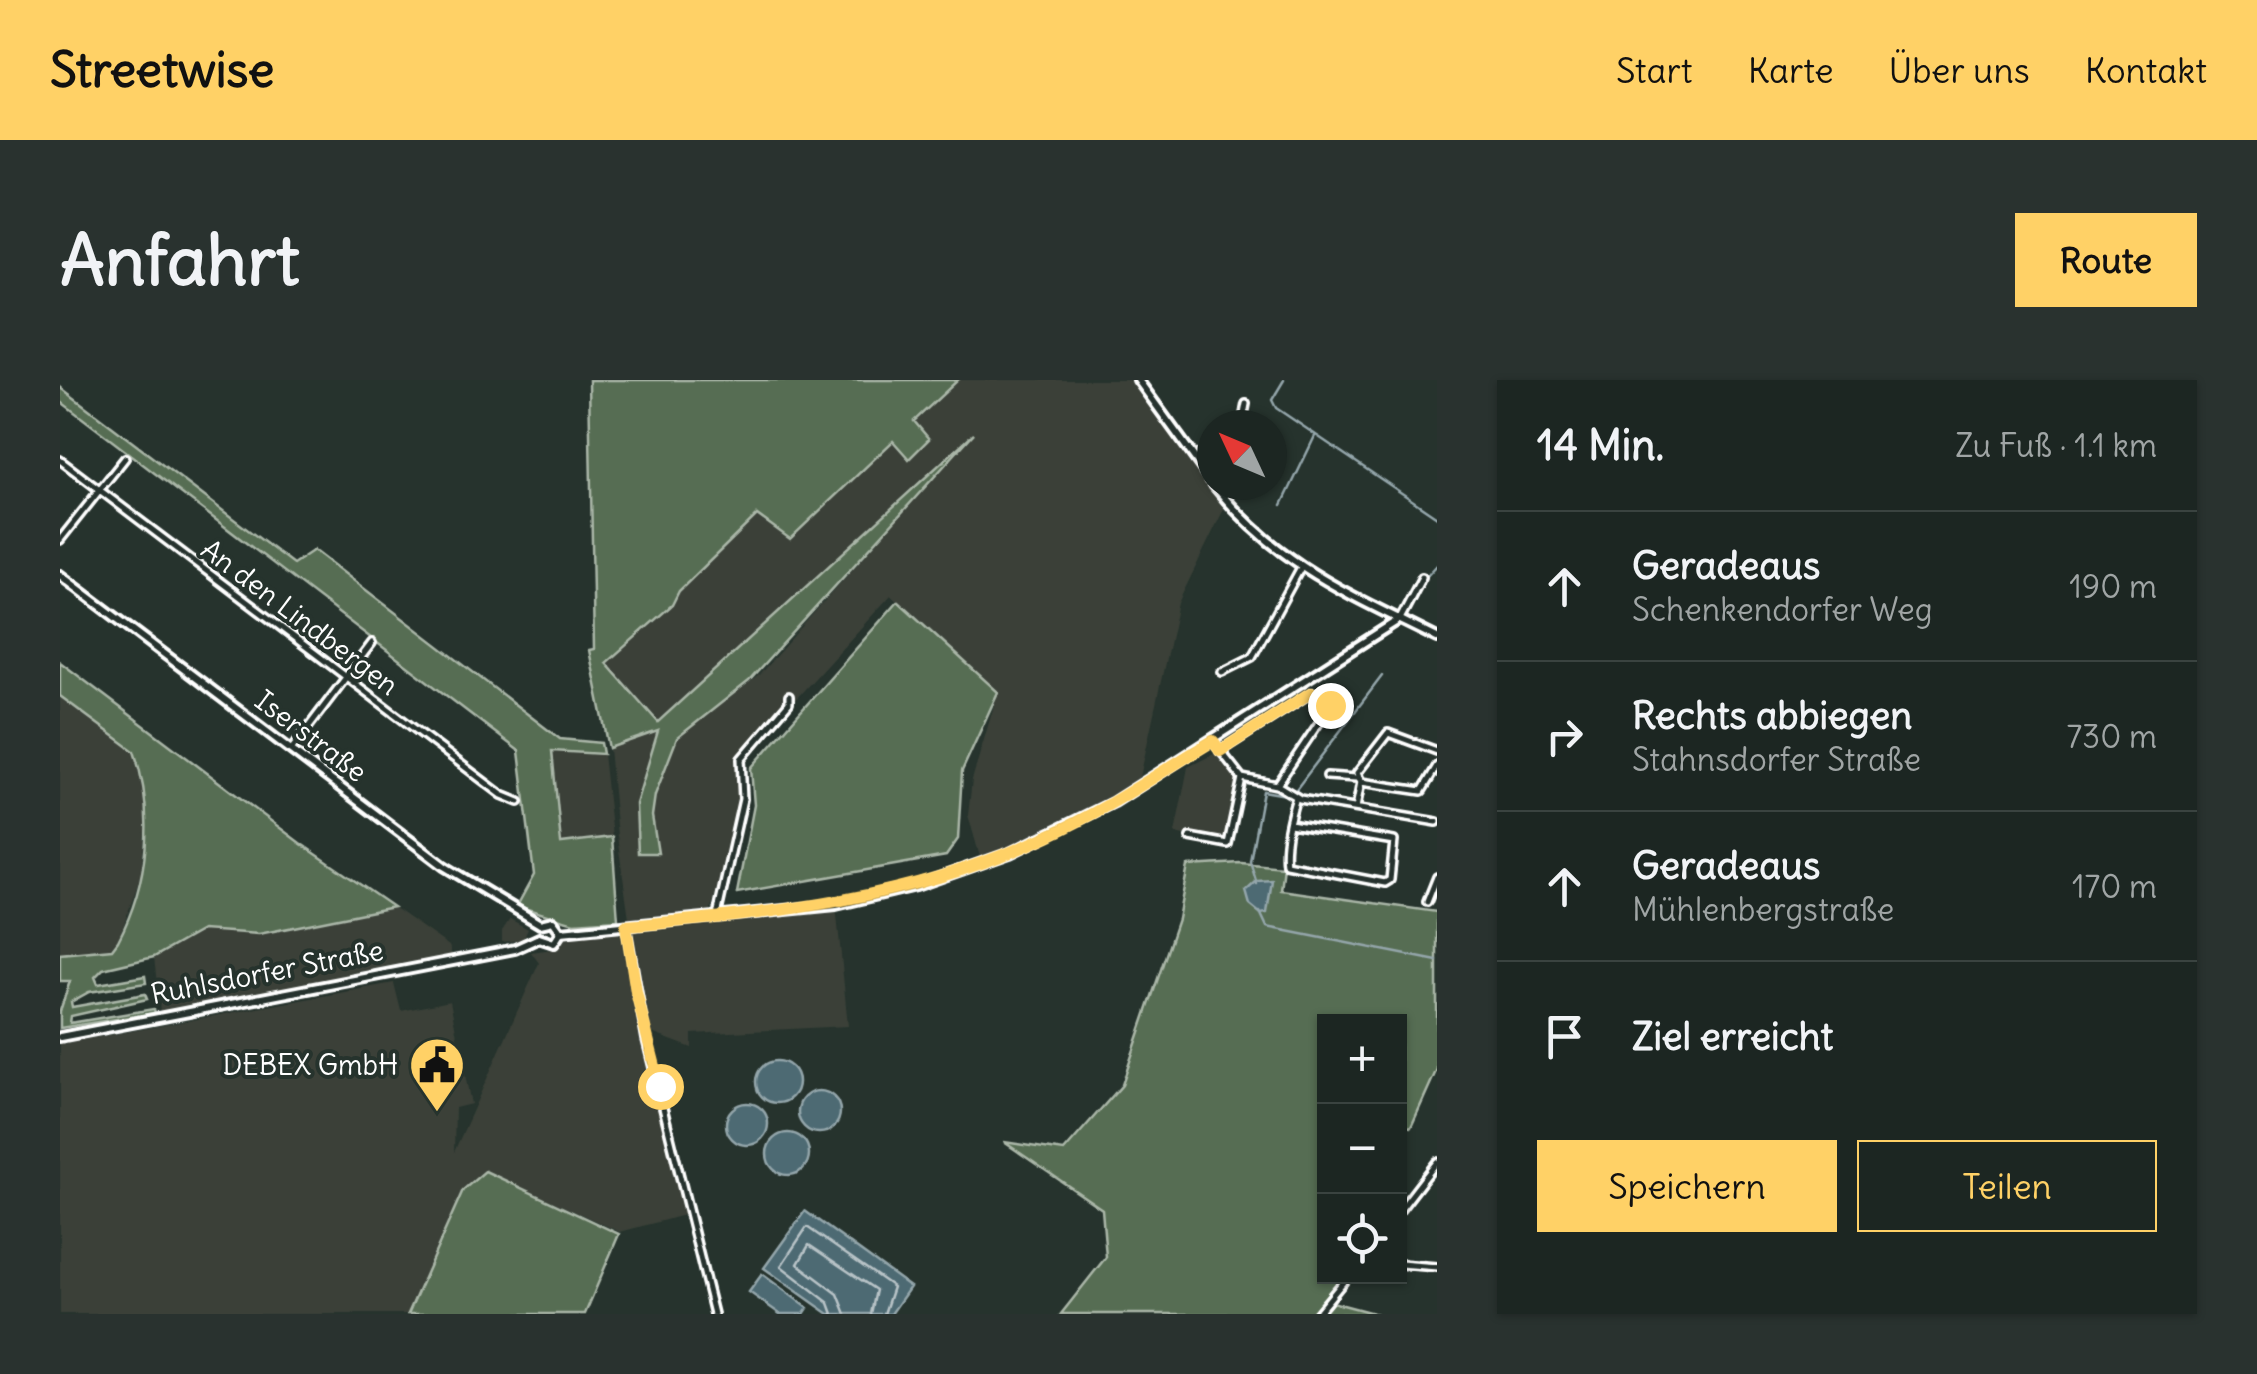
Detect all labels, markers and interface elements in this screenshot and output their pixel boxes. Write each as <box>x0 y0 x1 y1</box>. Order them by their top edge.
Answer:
text: Streetwise <box>50 40 274 100</box>
text: Start <box>1616 48 1693 92</box>
text: Karte <box>1748 48 1834 92</box>
text: Über uns <box>1889 48 2030 92</box>
text: Kontakt <box>2085 48 2207 92</box>
button: Route <box>2015 213 2197 307</box>
text: Anfahrt <box>60 216 300 304</box>
north arrow <box>1197 410 1287 500</box>
text: 14 Min. <box>1537 419 1664 471</box>
text: Zu Fuß · 1.1 km <box>1955 425 2157 466</box>
street label: An den Lindbergen <box>194 531 406 703</box>
text: Geradeaus <box>1632 542 1820 589</box>
icon: ahead <box>1537 559 1592 614</box>
text: 190 m <box>2069 566 2157 607</box>
text: Schenkendorfer Weg <box>1632 589 1933 630</box>
street label: Iserstraße <box>248 682 374 790</box>
route end <box>1308 683 1354 729</box>
text: Rechts abbiegen <box>1632 692 1912 739</box>
icon: right <box>1537 709 1592 764</box>
text: 730 m <box>2066 716 2157 757</box>
text: Stahnsdorfer Straße <box>1632 739 1921 780</box>
text: Geradeaus <box>1632 842 1820 889</box>
icon: ahead <box>1537 859 1592 914</box>
text: 170 m <box>2072 866 2157 907</box>
text: Mühlenbergstraße <box>1632 889 1894 930</box>
street label: Ruhlsdorfer Straße <box>148 932 386 1012</box>
icon: arrive <box>1537 1009 1592 1064</box>
text: Ziel erreicht <box>1632 1013 1833 1060</box>
map controls <box>1317 1014 1407 1284</box>
button: + <box>1317 1014 1407 1104</box>
public building icon: DEBEX GmbH <box>407 1035 467 1114</box>
place label: DEBEX GmbH <box>222 1047 398 1083</box>
route start <box>638 1064 684 1110</box>
button: − <box>1317 1104 1407 1194</box>
button: Speichern <box>1537 1140 1837 1232</box>
button: Teilen <box>1857 1140 2157 1232</box>
button: locate <box>1317 1194 1407 1284</box>

